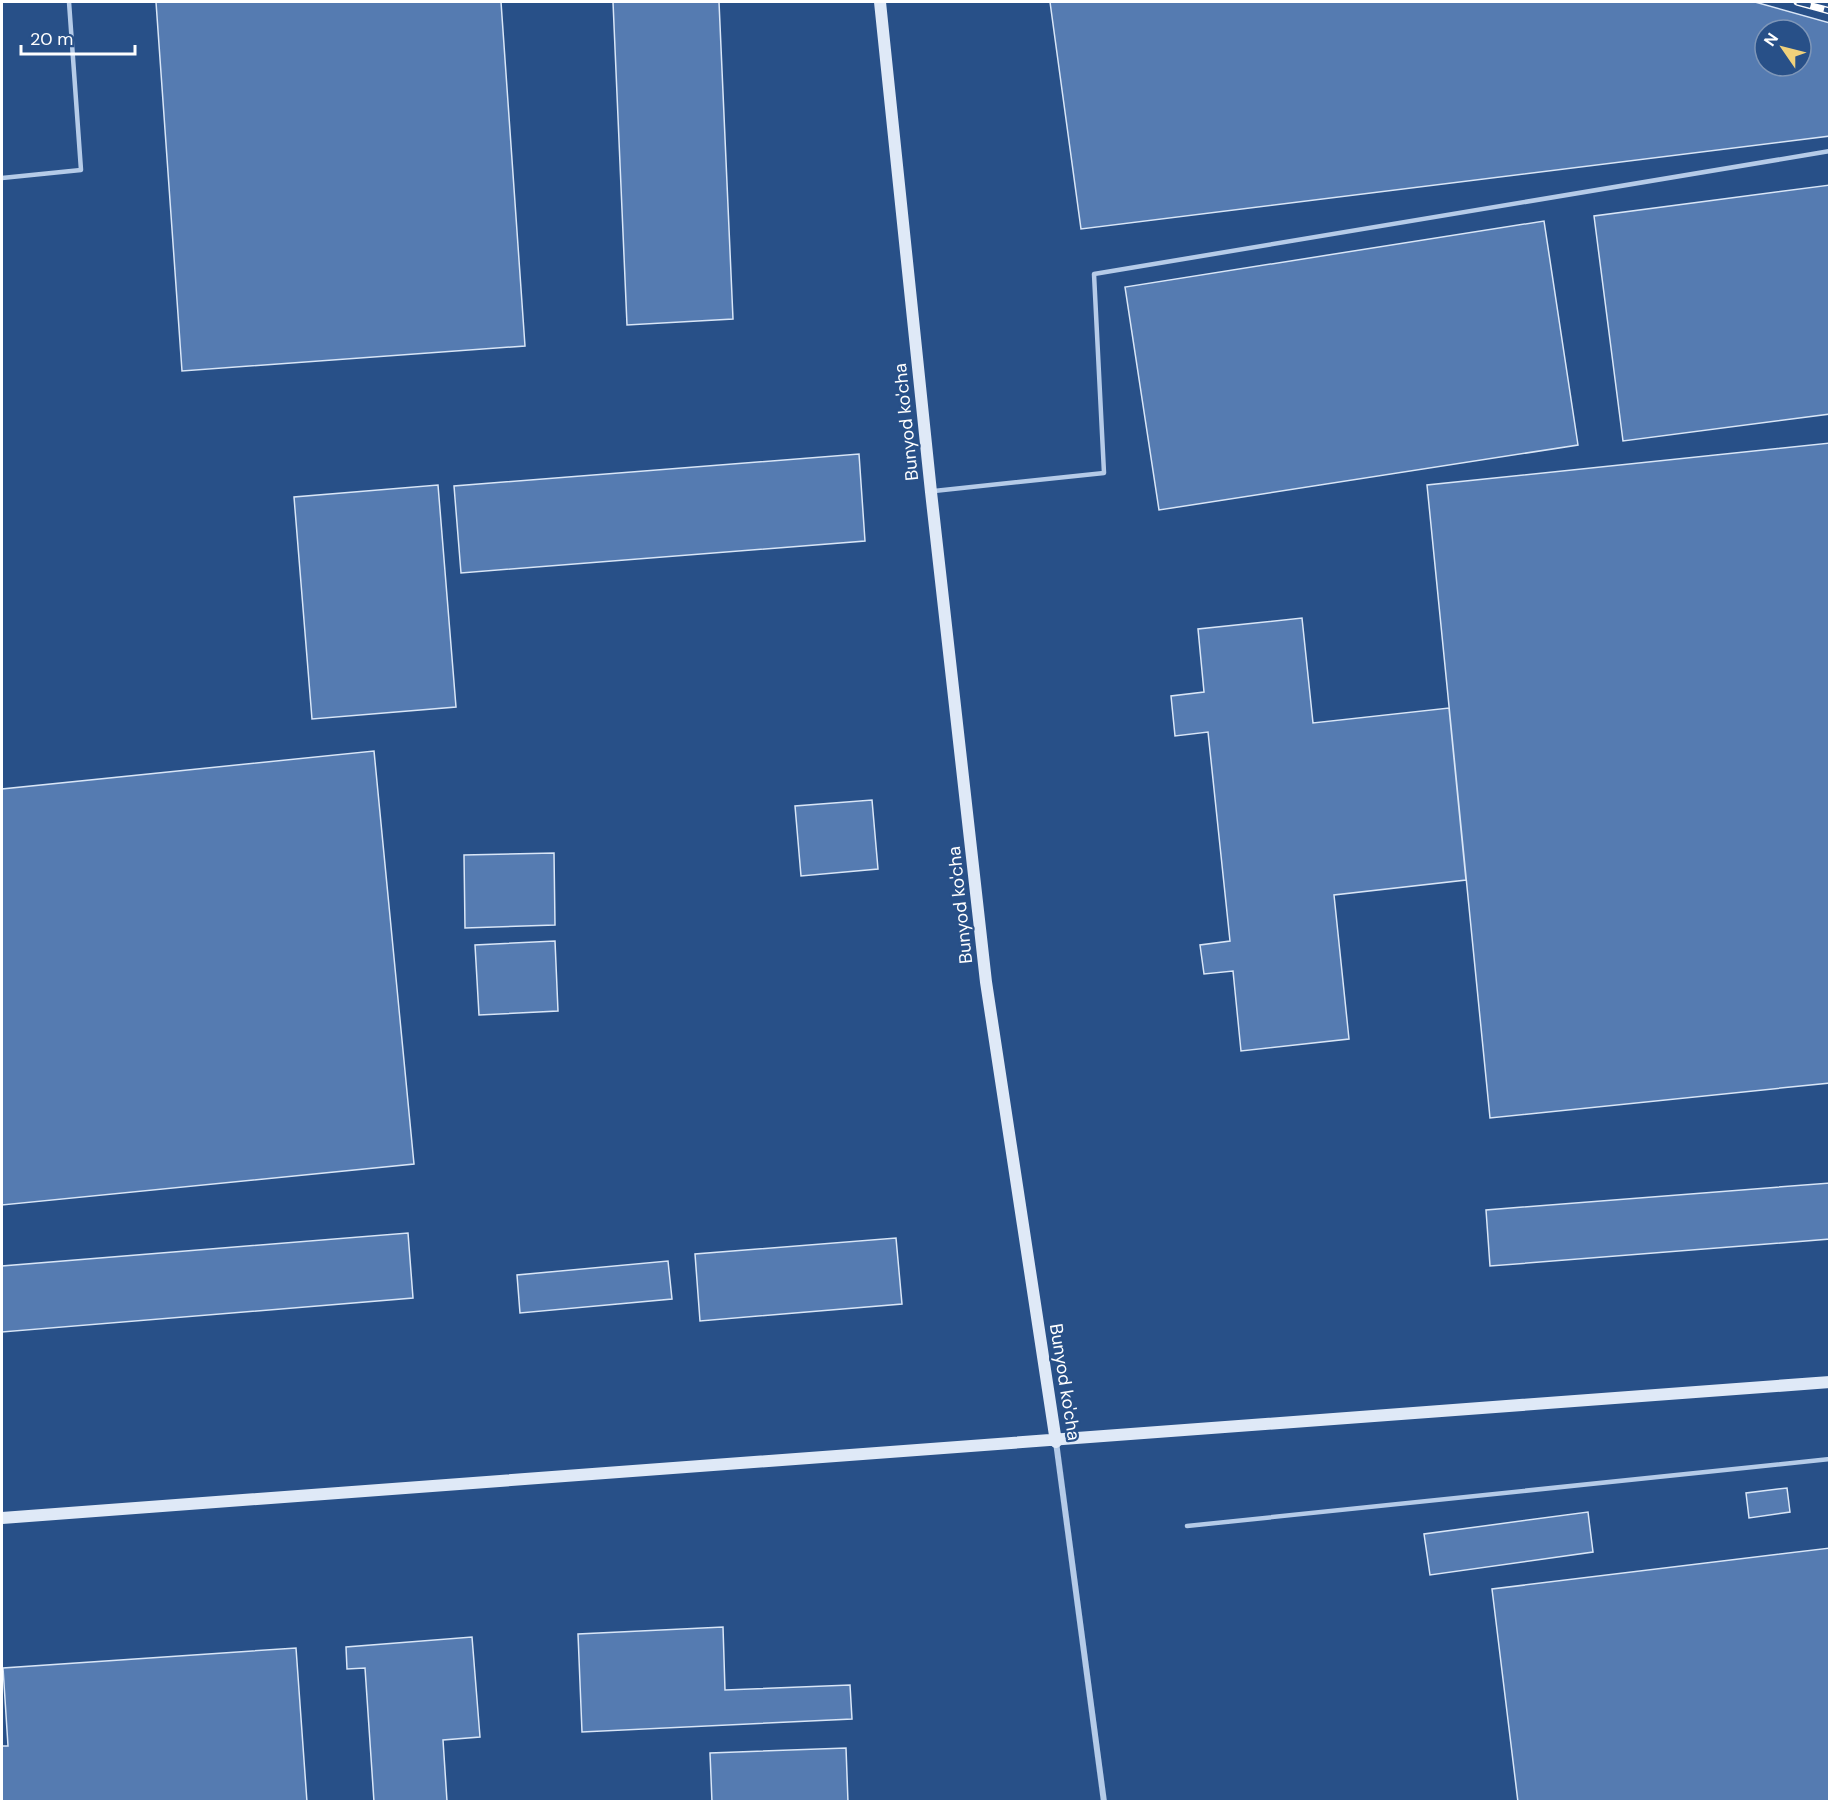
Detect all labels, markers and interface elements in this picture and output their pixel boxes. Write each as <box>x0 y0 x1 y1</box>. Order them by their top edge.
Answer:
scale bar <box>21 18 135 56</box>
north arrow <box>1753 18 1813 78</box>
text: 20 m <box>30 27 73 51</box>
text: N <box>1759 29 1783 50</box>
street label: Bunyod ko'cha <box>888 362 924 482</box>
street label: Bunyod ko'cha <box>942 845 978 965</box>
street label: Bunyod ko'cha <box>1044 1322 1086 1442</box>

